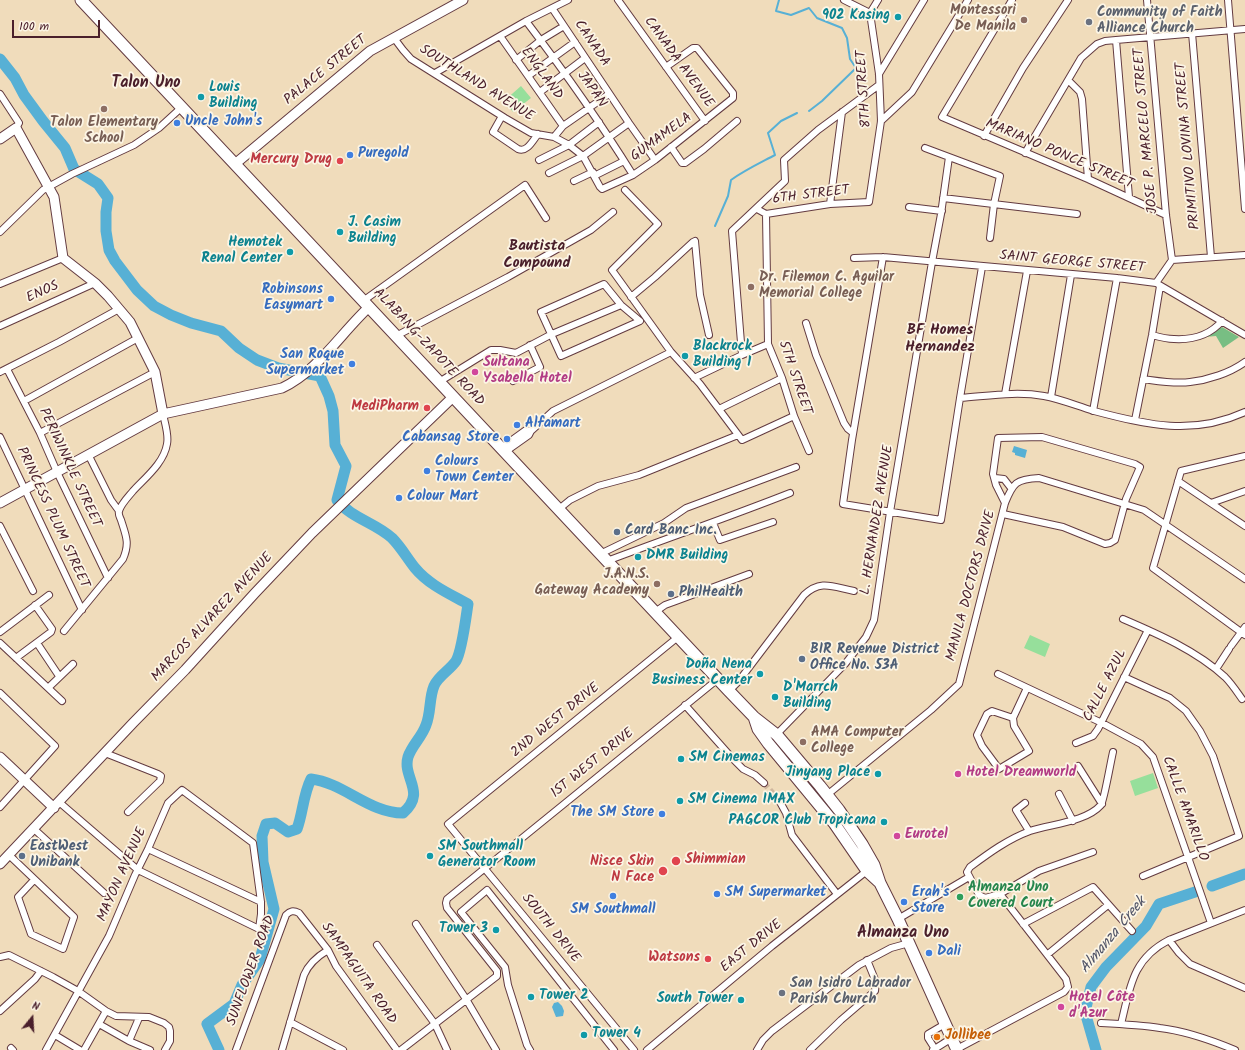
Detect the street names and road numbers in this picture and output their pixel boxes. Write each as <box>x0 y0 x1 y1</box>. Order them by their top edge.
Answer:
street label: CANADA AVENUE <box>639 14 717 112</box>
street label: CANADA <box>569 18 613 70</box>
street label: PALACE STREET <box>281 33 371 109</box>
street label: SOUTHLAND AVENUE <box>416 42 536 126</box>
street label: ENGLAND <box>516 44 566 104</box>
street label: JOSE P. MARCELO STREET <box>1131 48 1163 214</box>
street label: 8TH STREET <box>854 50 876 128</box>
street label: PRIMITIVO LOVINA STREET <box>1173 62 1205 230</box>
street label: JAPAN <box>572 69 610 111</box>
street label: GUMAMELA <box>628 110 696 166</box>
street label: MARIANO PONCE STREET <box>983 116 1135 194</box>
street label: 6TH STREET <box>772 183 850 209</box>
street label: SAINT GEORGE STREET <box>999 248 1145 278</box>
street label: ENOS <box>24 278 62 308</box>
street label: ALABANG-ZAPOTE ROAD <box>369 285 487 411</box>
street label: 5TH STREET <box>774 339 814 417</box>
street label: PERIWINKLE STREET <box>34 406 104 530</box>
street label: L. HERNANDEZ AVENUE <box>858 444 898 596</box>
street label: PRINCESS PLUM STREET <box>12 445 92 591</box>
street label: MANILA DOCTORS DRIVE <box>944 509 1000 663</box>
street label: MARCOS ALVAREZ AVENUE <box>149 550 277 686</box>
street label: CALLE AZUL <box>1081 647 1131 725</box>
street label: 2ND WEST DRIVE <box>508 680 604 762</box>
street label: 1ST WEST DRIVE <box>548 725 638 803</box>
street label: CALLE AMARILLO <box>1157 754 1211 864</box>
street label: MAYON AVENUE <box>95 825 151 925</box>
street label: SOUTH DRIVE <box>517 891 583 967</box>
street label: SUNFLOWER ROAD <box>224 914 280 1028</box>
street label: EAST DRIVE <box>718 917 786 977</box>
street label: SAMPAGUITA ROAD <box>317 920 399 1028</box>

